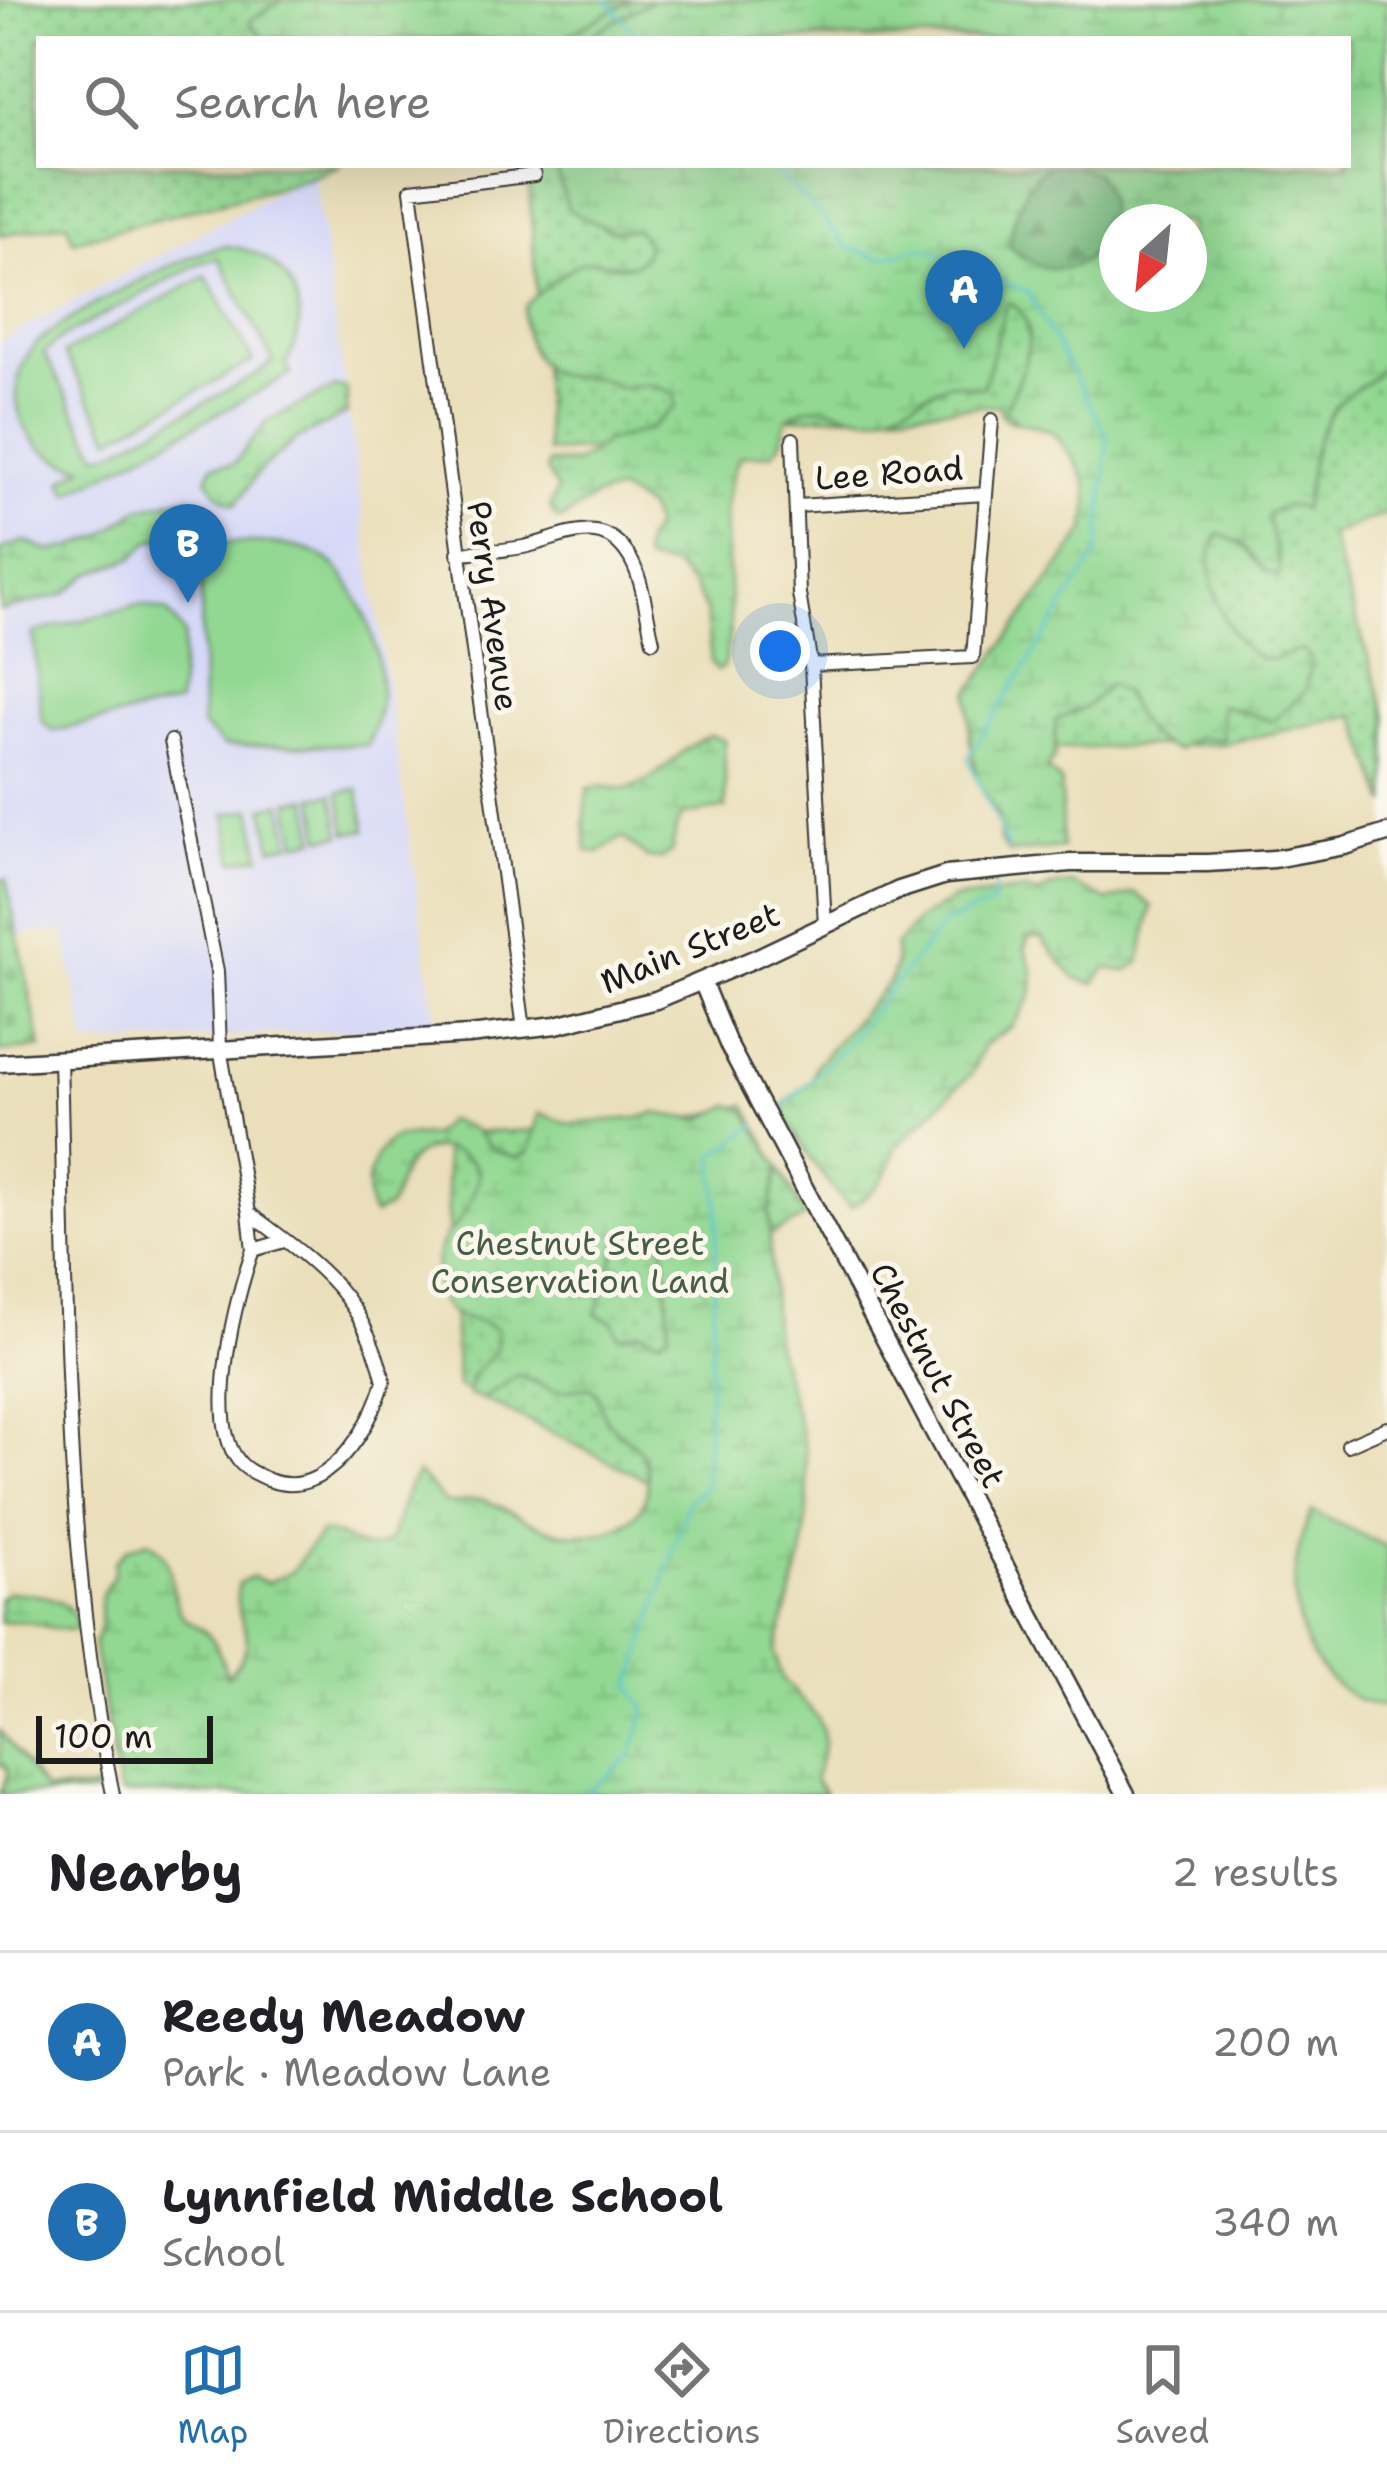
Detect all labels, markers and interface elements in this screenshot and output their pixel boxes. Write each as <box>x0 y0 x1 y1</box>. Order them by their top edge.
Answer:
search box <box>36 36 1351 168</box>
icon: search <box>78 69 144 135</box>
text: Search here <box>174 72 431 132</box>
north arrow <box>1099 204 1207 312</box>
pin: A <box>925 250 1003 349</box>
street label: Lee Road <box>813 445 965 501</box>
street label: Perry Avenue <box>456 498 530 714</box>
pin: B <box>149 504 227 603</box>
your location <box>750 621 810 681</box>
street label: Main Street <box>594 892 786 1004</box>
park label: Chestnut Street Conservation Land <box>430 1221 730 1304</box>
street label: Chestnut Street <box>860 1254 1016 1496</box>
scale bar <box>36 1710 213 1763</box>
text: 100 m <box>54 1714 153 1759</box>
text: Nearby <box>48 1838 243 1906</box>
text: 2 results <box>1172 1846 1339 1898</box>
text: Reedy Meadow <box>162 1986 525 2046</box>
text: A <box>72 2016 102 2068</box>
text: 200 m <box>1212 2016 1339 2068</box>
text: Park · Meadow Lane <box>162 2046 552 2098</box>
text: Lynnfield Middle School <box>162 2166 723 2226</box>
text: B <box>75 2196 99 2248</box>
text: 340 m <box>1212 2196 1339 2248</box>
text: School <box>162 2226 285 2278</box>
tab: Map <box>178 2337 248 2454</box>
tab: Directions <box>603 2337 761 2454</box>
tab: Saved <box>1116 2337 1209 2454</box>

